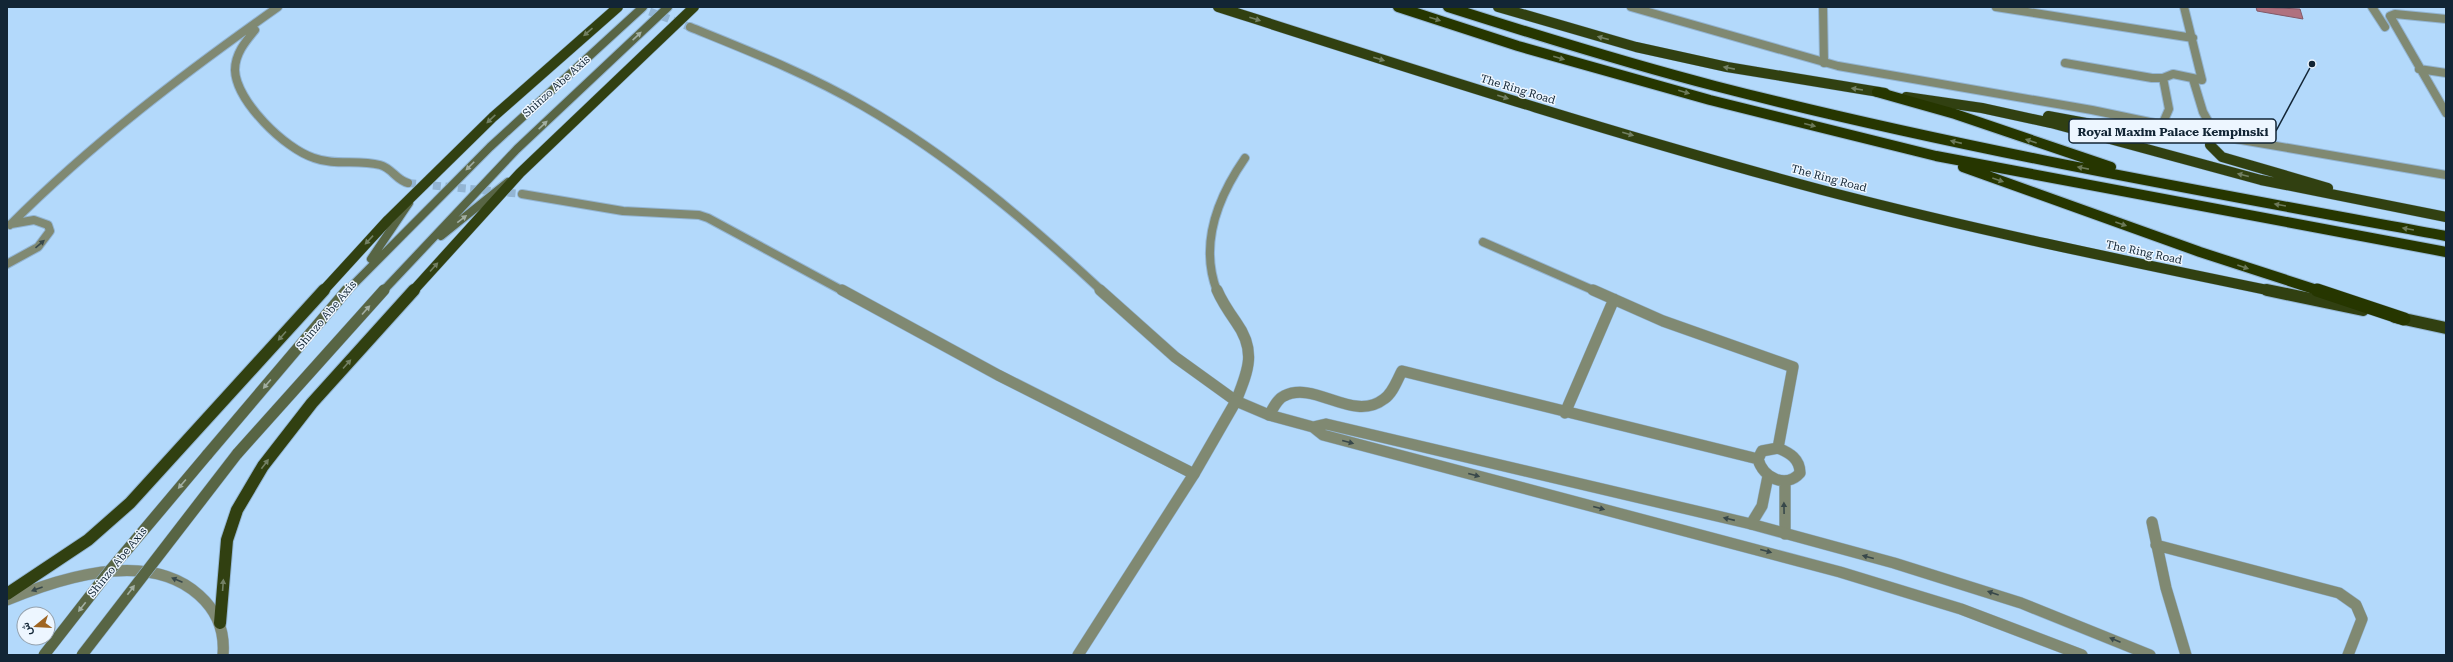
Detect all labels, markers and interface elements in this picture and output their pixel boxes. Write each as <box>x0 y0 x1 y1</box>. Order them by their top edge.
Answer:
one-way arrow <box>1249 16 1261 22</box>
one-way arrow <box>1429 17 1441 23</box>
one-way arrow <box>583 28 594 37</box>
one-way arrow <box>633 32 642 41</box>
one-way arrow <box>1596 35 1608 41</box>
street label: Shinzo Abe Axis <box>520 53 593 120</box>
one-way arrow <box>1553 55 1565 61</box>
one-way arrow <box>1373 56 1385 62</box>
one-way arrow <box>1723 64 1735 70</box>
street label: The Ring Road <box>1479 72 1557 107</box>
one-way arrow <box>1851 86 1863 92</box>
one-way arrow <box>1678 90 1691 96</box>
one-way arrow <box>1497 94 1509 100</box>
one-way arrow <box>486 114 496 124</box>
callout: Royal Maxim Palace Kempinski <box>2069 119 2276 143</box>
one-way arrow <box>538 120 548 130</box>
one-way arrow <box>1804 122 1816 128</box>
text: Royal Maxim Palace Kempinski <box>2078 125 2268 139</box>
one-way arrow <box>1622 131 1634 137</box>
one-way arrow <box>2025 138 2037 144</box>
one-way arrow <box>1950 139 1962 145</box>
one-way arrow <box>465 161 475 171</box>
street label: The Ring Road <box>1790 162 1868 195</box>
one-way arrow <box>2077 165 2089 171</box>
one-way arrow <box>2237 172 2250 178</box>
one-way arrow <box>1993 177 2005 183</box>
one-way arrow <box>2274 202 2286 208</box>
one-way arrow <box>457 215 468 223</box>
one-way arrow <box>2115 221 2127 227</box>
one-way arrow <box>2402 225 2414 231</box>
one-way arrow <box>365 235 374 245</box>
street label: The Ring Road <box>2105 238 2183 267</box>
one-way arrow <box>35 239 46 248</box>
one-way arrow <box>430 262 439 273</box>
one-way arrow <box>2238 264 2250 270</box>
street label: Shinzo Abe Axis <box>294 278 359 353</box>
one-way arrow <box>361 304 370 315</box>
one-way arrow <box>277 331 287 341</box>
one-way arrow <box>343 359 352 369</box>
one-way arrow <box>263 379 272 389</box>
one-way arrow <box>1342 439 1354 445</box>
one-way arrow <box>261 459 269 470</box>
one-way arrow <box>1467 472 1480 478</box>
one-way arrow <box>177 479 186 490</box>
one-way arrow <box>1781 501 1787 514</box>
one-way arrow <box>1593 505 1606 511</box>
one-way arrow <box>1723 515 1736 521</box>
street label: Shinzo Abe Axis <box>85 525 150 600</box>
one-way arrow <box>1760 549 1772 555</box>
one-way arrow <box>1862 553 1875 559</box>
one-way arrow <box>171 577 183 583</box>
one-way arrow <box>219 579 226 591</box>
one-way arrow <box>127 585 135 596</box>
one-way arrow <box>30 586 42 592</box>
one-way arrow <box>1987 590 1999 596</box>
one-way arrow <box>77 601 86 612</box>
north arrow <box>16 606 56 646</box>
text: ش <box>19 621 35 637</box>
one-way arrow <box>2108 636 2120 642</box>

